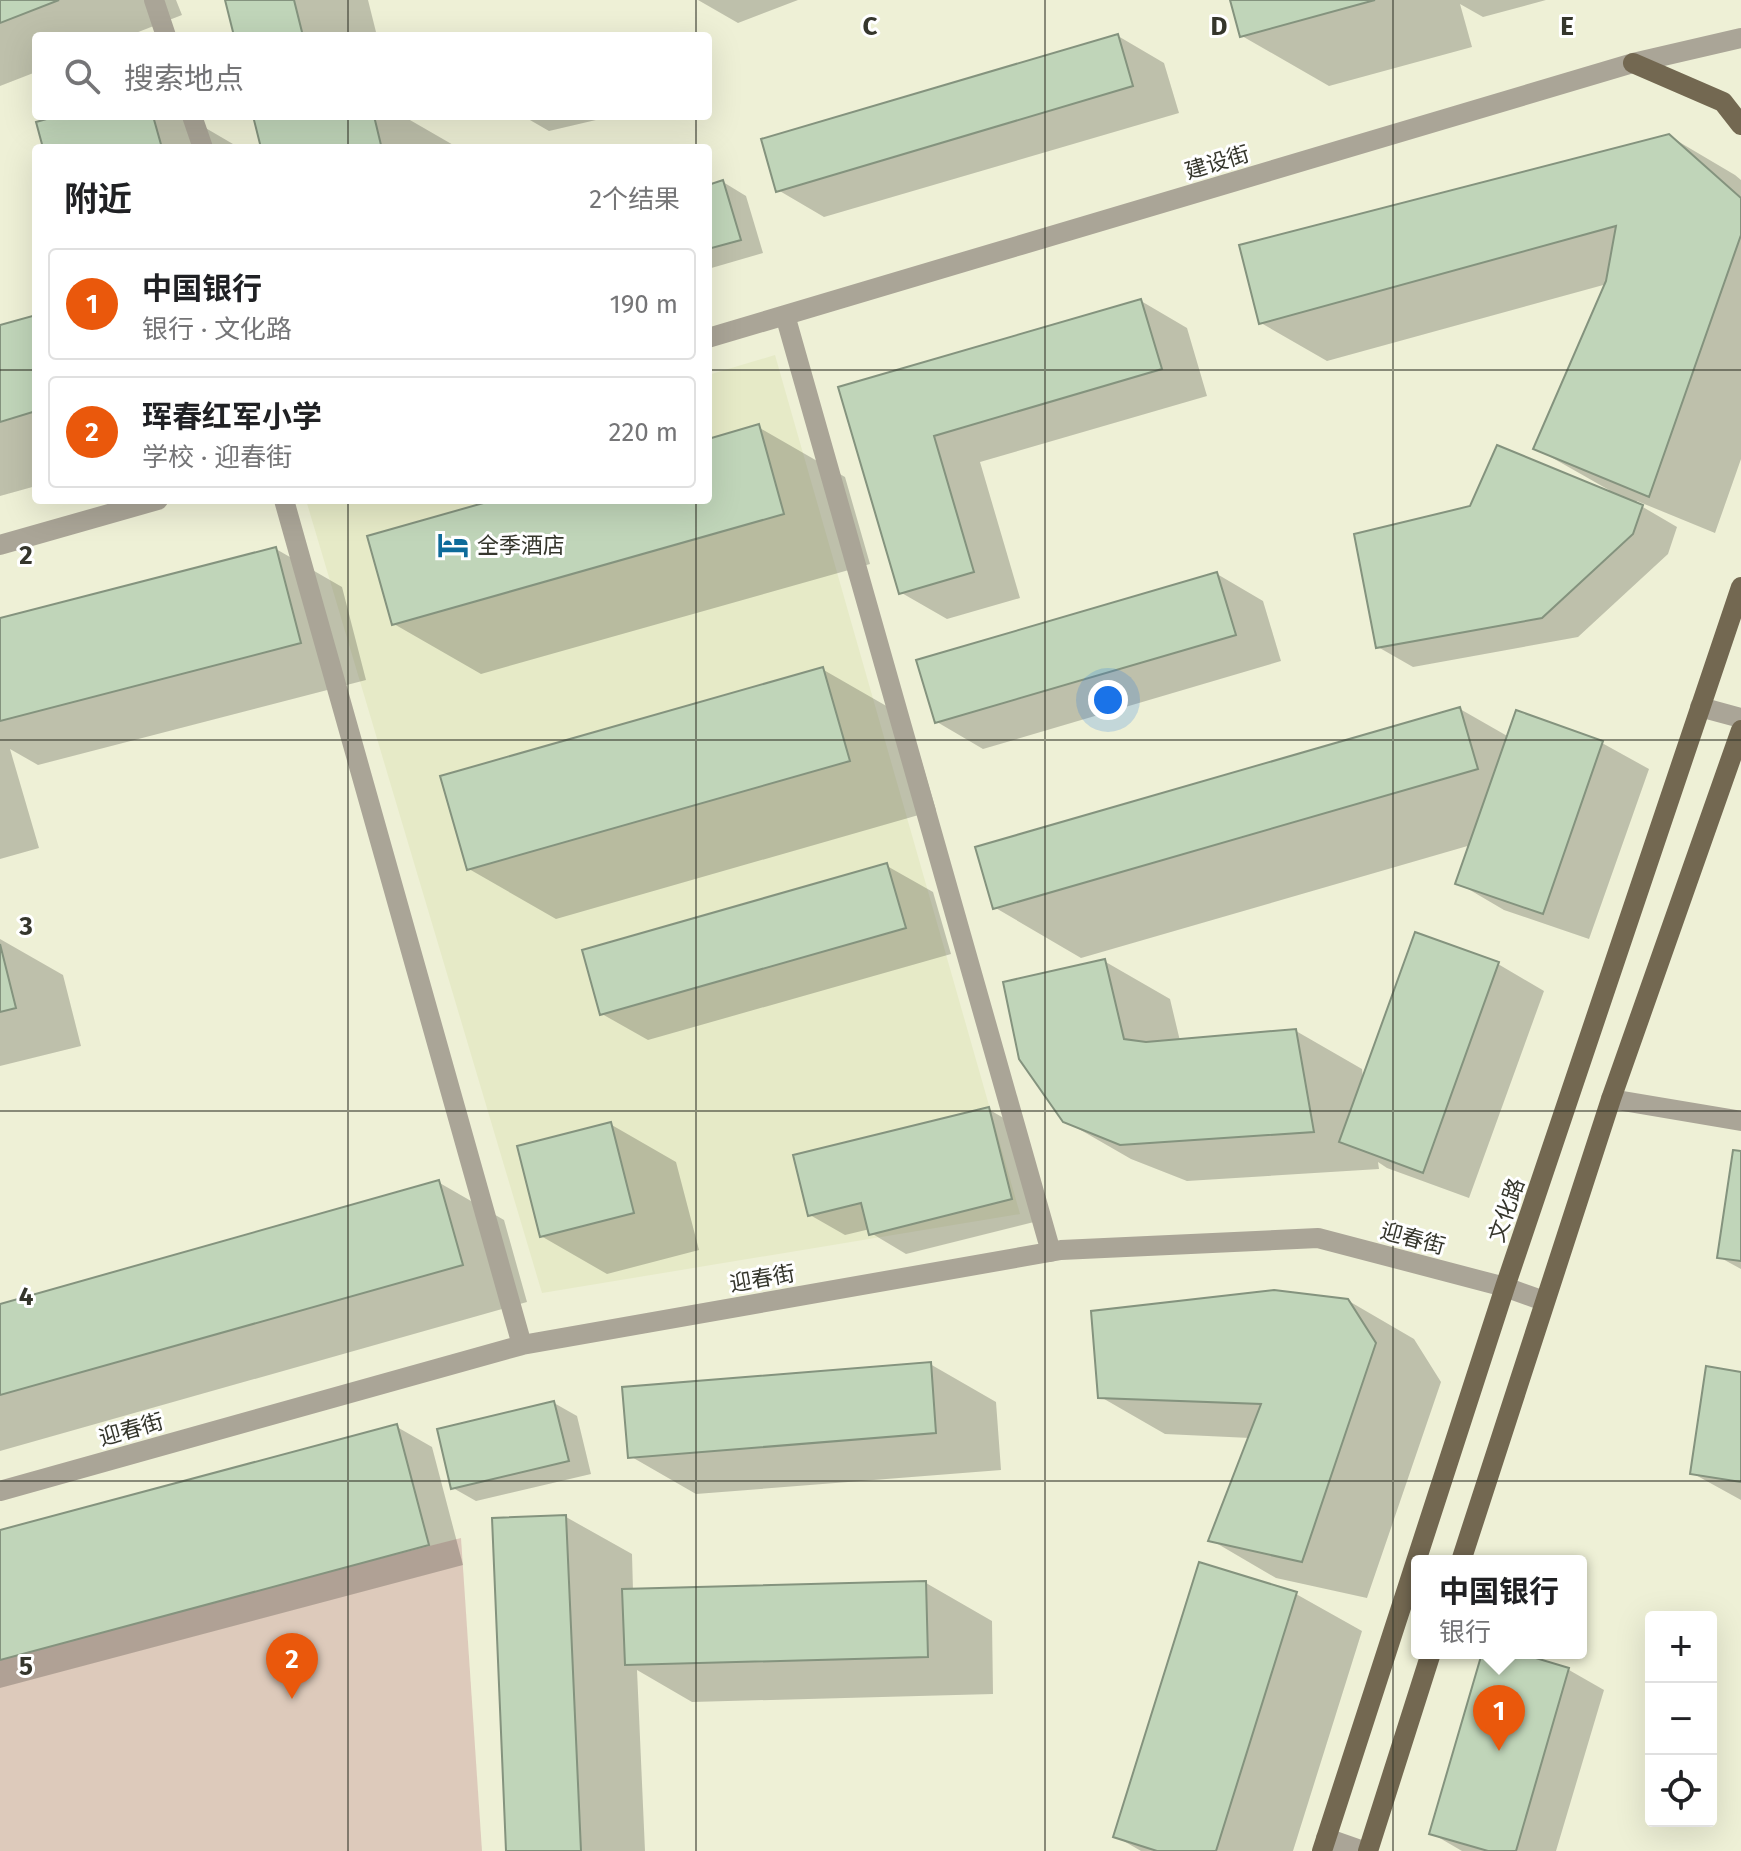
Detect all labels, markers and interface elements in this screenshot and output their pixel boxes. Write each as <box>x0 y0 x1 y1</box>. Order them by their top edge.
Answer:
text: C <box>863 11 878 42</box>
text: D <box>1211 11 1228 42</box>
text: E <box>1560 11 1574 42</box>
search box <box>32 32 712 120</box>
icon: search <box>60 54 104 98</box>
text: 搜索地点 <box>124 61 244 97</box>
street label: 建设街 <box>1182 140 1253 185</box>
text: 附近 <box>64 179 132 220</box>
text: 2个结果 <box>589 184 680 215</box>
text: 中国银行 <box>142 271 262 307</box>
text: 1 <box>86 289 98 320</box>
text: 190 m <box>609 289 678 320</box>
text: 银行 · 文化路 <box>142 314 292 345</box>
text: 珲春红军小学 <box>142 399 322 435</box>
text: 2 <box>85 417 99 448</box>
text: 220 m <box>609 417 678 448</box>
text: 学校 · 迎春街 <box>142 442 292 473</box>
hotel icon: 全季酒店 <box>436 528 470 562</box>
place label: 全季酒店 <box>477 532 565 559</box>
text: 2 <box>19 540 33 571</box>
your location <box>1088 680 1128 720</box>
text: 3 <box>18 911 33 942</box>
street label: 文化路 <box>1483 1175 1530 1246</box>
street label: 迎春街 <box>1377 1217 1448 1260</box>
street label: 迎春街 <box>727 1259 797 1298</box>
text: 4 <box>19 1281 34 1312</box>
street label: 迎春街 <box>96 1407 167 1452</box>
popup <box>1411 1555 1587 1659</box>
text: 中国银行 <box>1439 1574 1559 1610</box>
map controls <box>1645 1611 1717 1827</box>
button: + <box>1645 1611 1717 1683</box>
text: 银行 <box>1439 1617 1491 1648</box>
pin: 2 <box>266 1633 318 1699</box>
text: 5 <box>19 1651 33 1682</box>
button: − <box>1645 1683 1717 1755</box>
pin: 1 <box>1473 1685 1525 1751</box>
button: locate <box>1645 1755 1717 1827</box>

